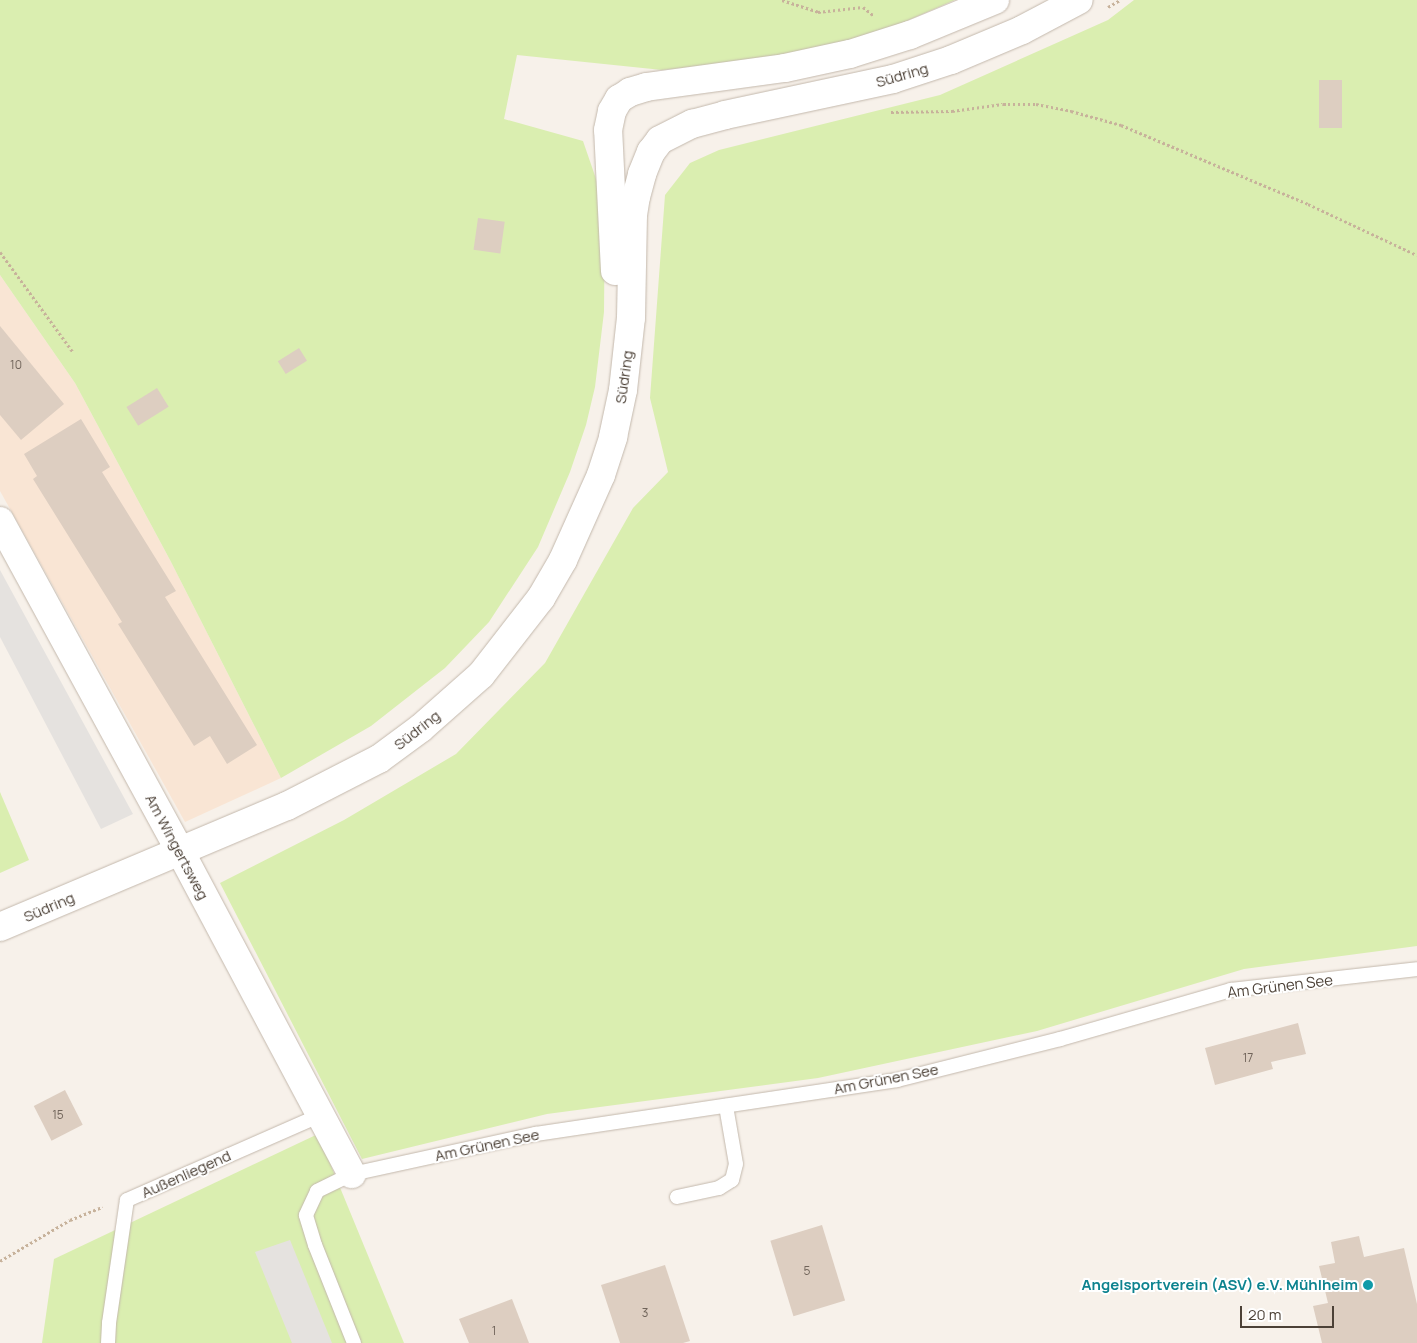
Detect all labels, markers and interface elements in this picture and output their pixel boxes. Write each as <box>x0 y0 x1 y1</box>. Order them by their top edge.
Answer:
street label: Südring <box>874 59 930 91</box>
street label: Südring <box>611 349 637 405</box>
house number: 10 <box>10 358 22 372</box>
street label: Südring <box>390 706 444 754</box>
street label: Am Wingertsweg <box>142 791 212 903</box>
street label: Südring <box>21 888 77 926</box>
street label: Am Grünen See <box>1226 971 1334 1001</box>
house number: 17 <box>1243 1051 1253 1065</box>
street label: Am Grünen See <box>832 1060 940 1098</box>
house number: 15 <box>52 1108 64 1122</box>
street label: Am Grünen See <box>433 1125 541 1165</box>
street label: Außenliegend <box>139 1146 233 1202</box>
house number: 5 <box>804 1264 810 1278</box>
place label: Angelsportverein (ASV) e.V. Mühlheim <box>1082 1276 1358 1294</box>
marker: Angelsportverein (ASV) e.V. Mühlheim <box>1362 1279 1374 1291</box>
scale bar <box>1242 1296 1336 1328</box>
text: 20 m <box>1248 1304 1281 1325</box>
house number: 3 <box>642 1306 648 1320</box>
house number: 1 <box>492 1324 496 1338</box>

